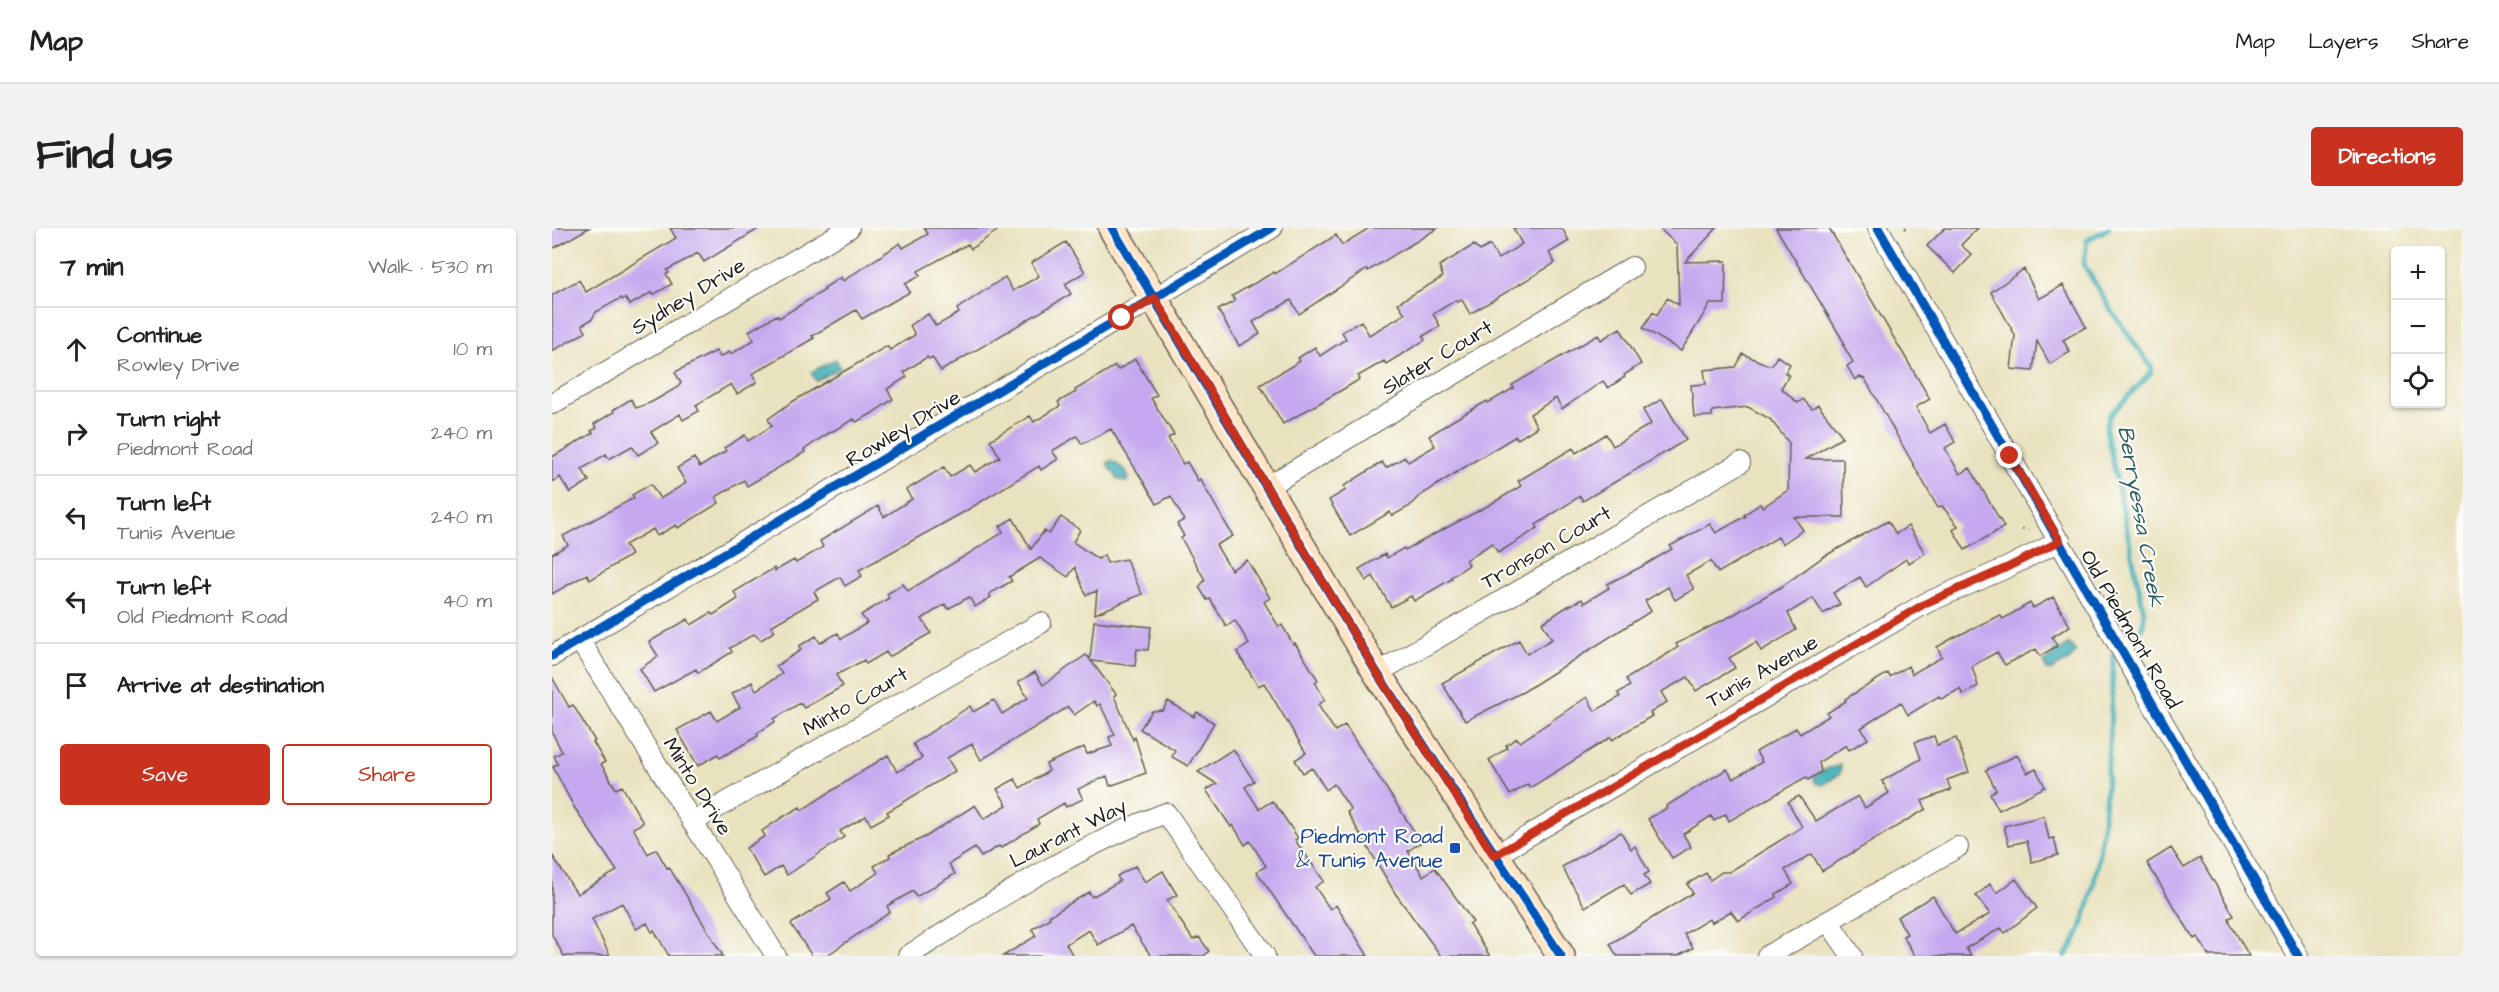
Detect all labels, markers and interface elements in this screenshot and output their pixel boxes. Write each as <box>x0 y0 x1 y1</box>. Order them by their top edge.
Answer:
text: Map <box>30 22 83 61</box>
text: Map <box>2235 27 2275 56</box>
text: Layers <box>2308 27 2378 56</box>
text: Share <box>2411 27 2469 56</box>
text: Find us <box>36 127 173 185</box>
button: Directions <box>2311 127 2463 186</box>
map controls <box>2391 246 2445 408</box>
button: + <box>2391 246 2445 300</box>
text: 7 min <box>60 249 124 285</box>
street label: Sydney Drive <box>626 251 752 344</box>
text: Walk · 530 m <box>368 253 492 281</box>
button: − <box>2391 300 2445 354</box>
route start <box>1108 304 1134 330</box>
street label: Slater Court <box>1376 313 1499 402</box>
text: Continue <box>117 320 202 351</box>
icon: ahead <box>60 333 93 366</box>
text: 10 m <box>453 335 492 363</box>
text: Rowley Drive <box>117 351 240 379</box>
button: locate <box>2391 354 2445 408</box>
street label: Rowley Drive <box>841 383 967 476</box>
text: Turn right <box>117 404 220 435</box>
icon: right <box>60 417 93 450</box>
text: 240 m <box>431 419 492 447</box>
water label: Berryessa Creek <box>2108 423 2172 610</box>
text: Piedmont Road <box>117 435 253 463</box>
route end <box>1996 442 2022 468</box>
text: Turn left <box>117 488 211 519</box>
street label: Tronson Court <box>1476 498 1617 596</box>
icon: left <box>60 501 93 534</box>
text: 240 m <box>431 503 492 531</box>
text: Tunis Avenue <box>117 519 236 547</box>
street label: Old Piedmont Road <box>2073 544 2188 714</box>
text: Turn left <box>117 572 211 603</box>
icon: left <box>60 585 93 618</box>
text: 40 m <box>442 587 492 615</box>
text: Old Piedmont Road <box>117 603 288 631</box>
street label: Tunis Avenue <box>1701 628 1823 715</box>
street label: Minto Court <box>797 659 914 743</box>
icon: arrive <box>60 669 93 702</box>
text: Arrive at destination <box>117 670 324 701</box>
street label: Minto Drive <box>656 732 739 841</box>
button: Save <box>60 744 270 805</box>
button: Share <box>282 744 492 805</box>
street label: Laurant Way <box>1005 791 1133 877</box>
place label: Piedmont Road & Tunis Avenue <box>1296 822 1443 875</box>
marker: Piedmont Road & Tunis Avenue <box>1448 841 1462 855</box>

